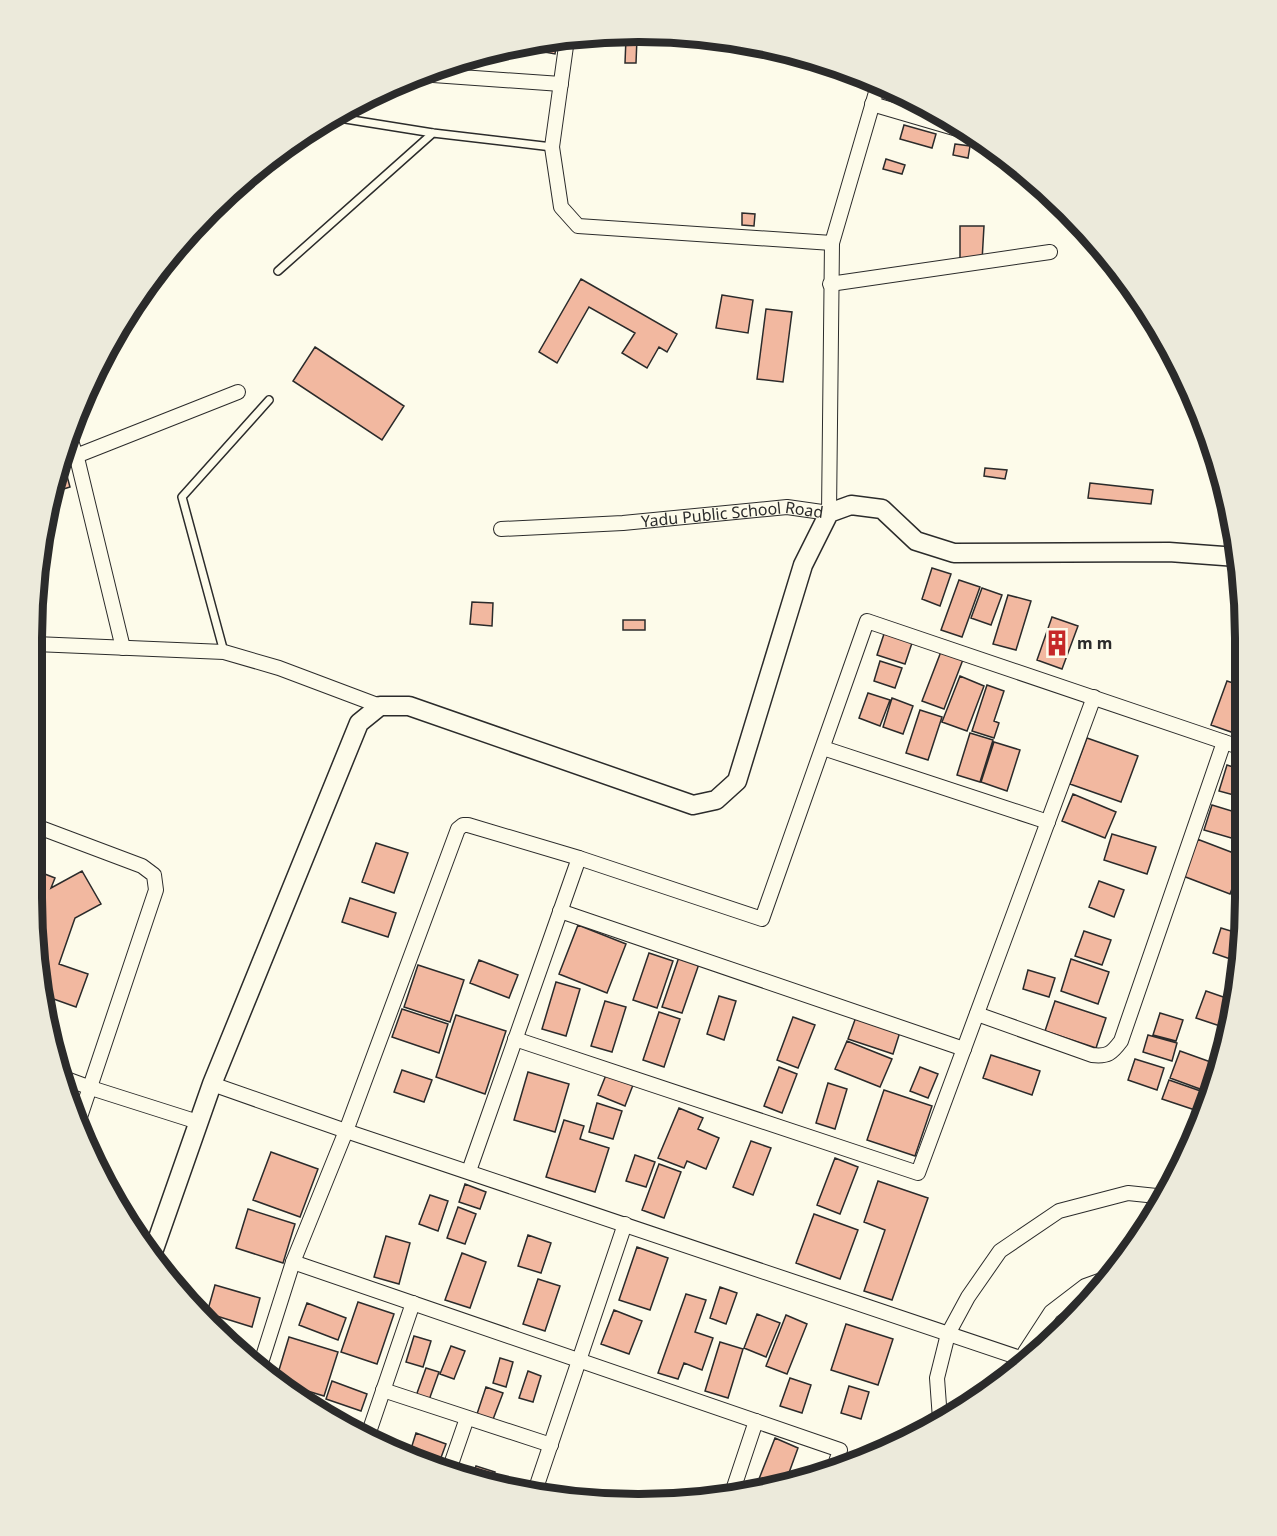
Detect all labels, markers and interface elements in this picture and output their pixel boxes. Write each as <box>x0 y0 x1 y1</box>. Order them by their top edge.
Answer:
street label: Yadu Public School Road <box>640 496 825 532</box>
building icon: m m <box>1042 628 1072 658</box>
place label: m m <box>1077 632 1112 654</box>

